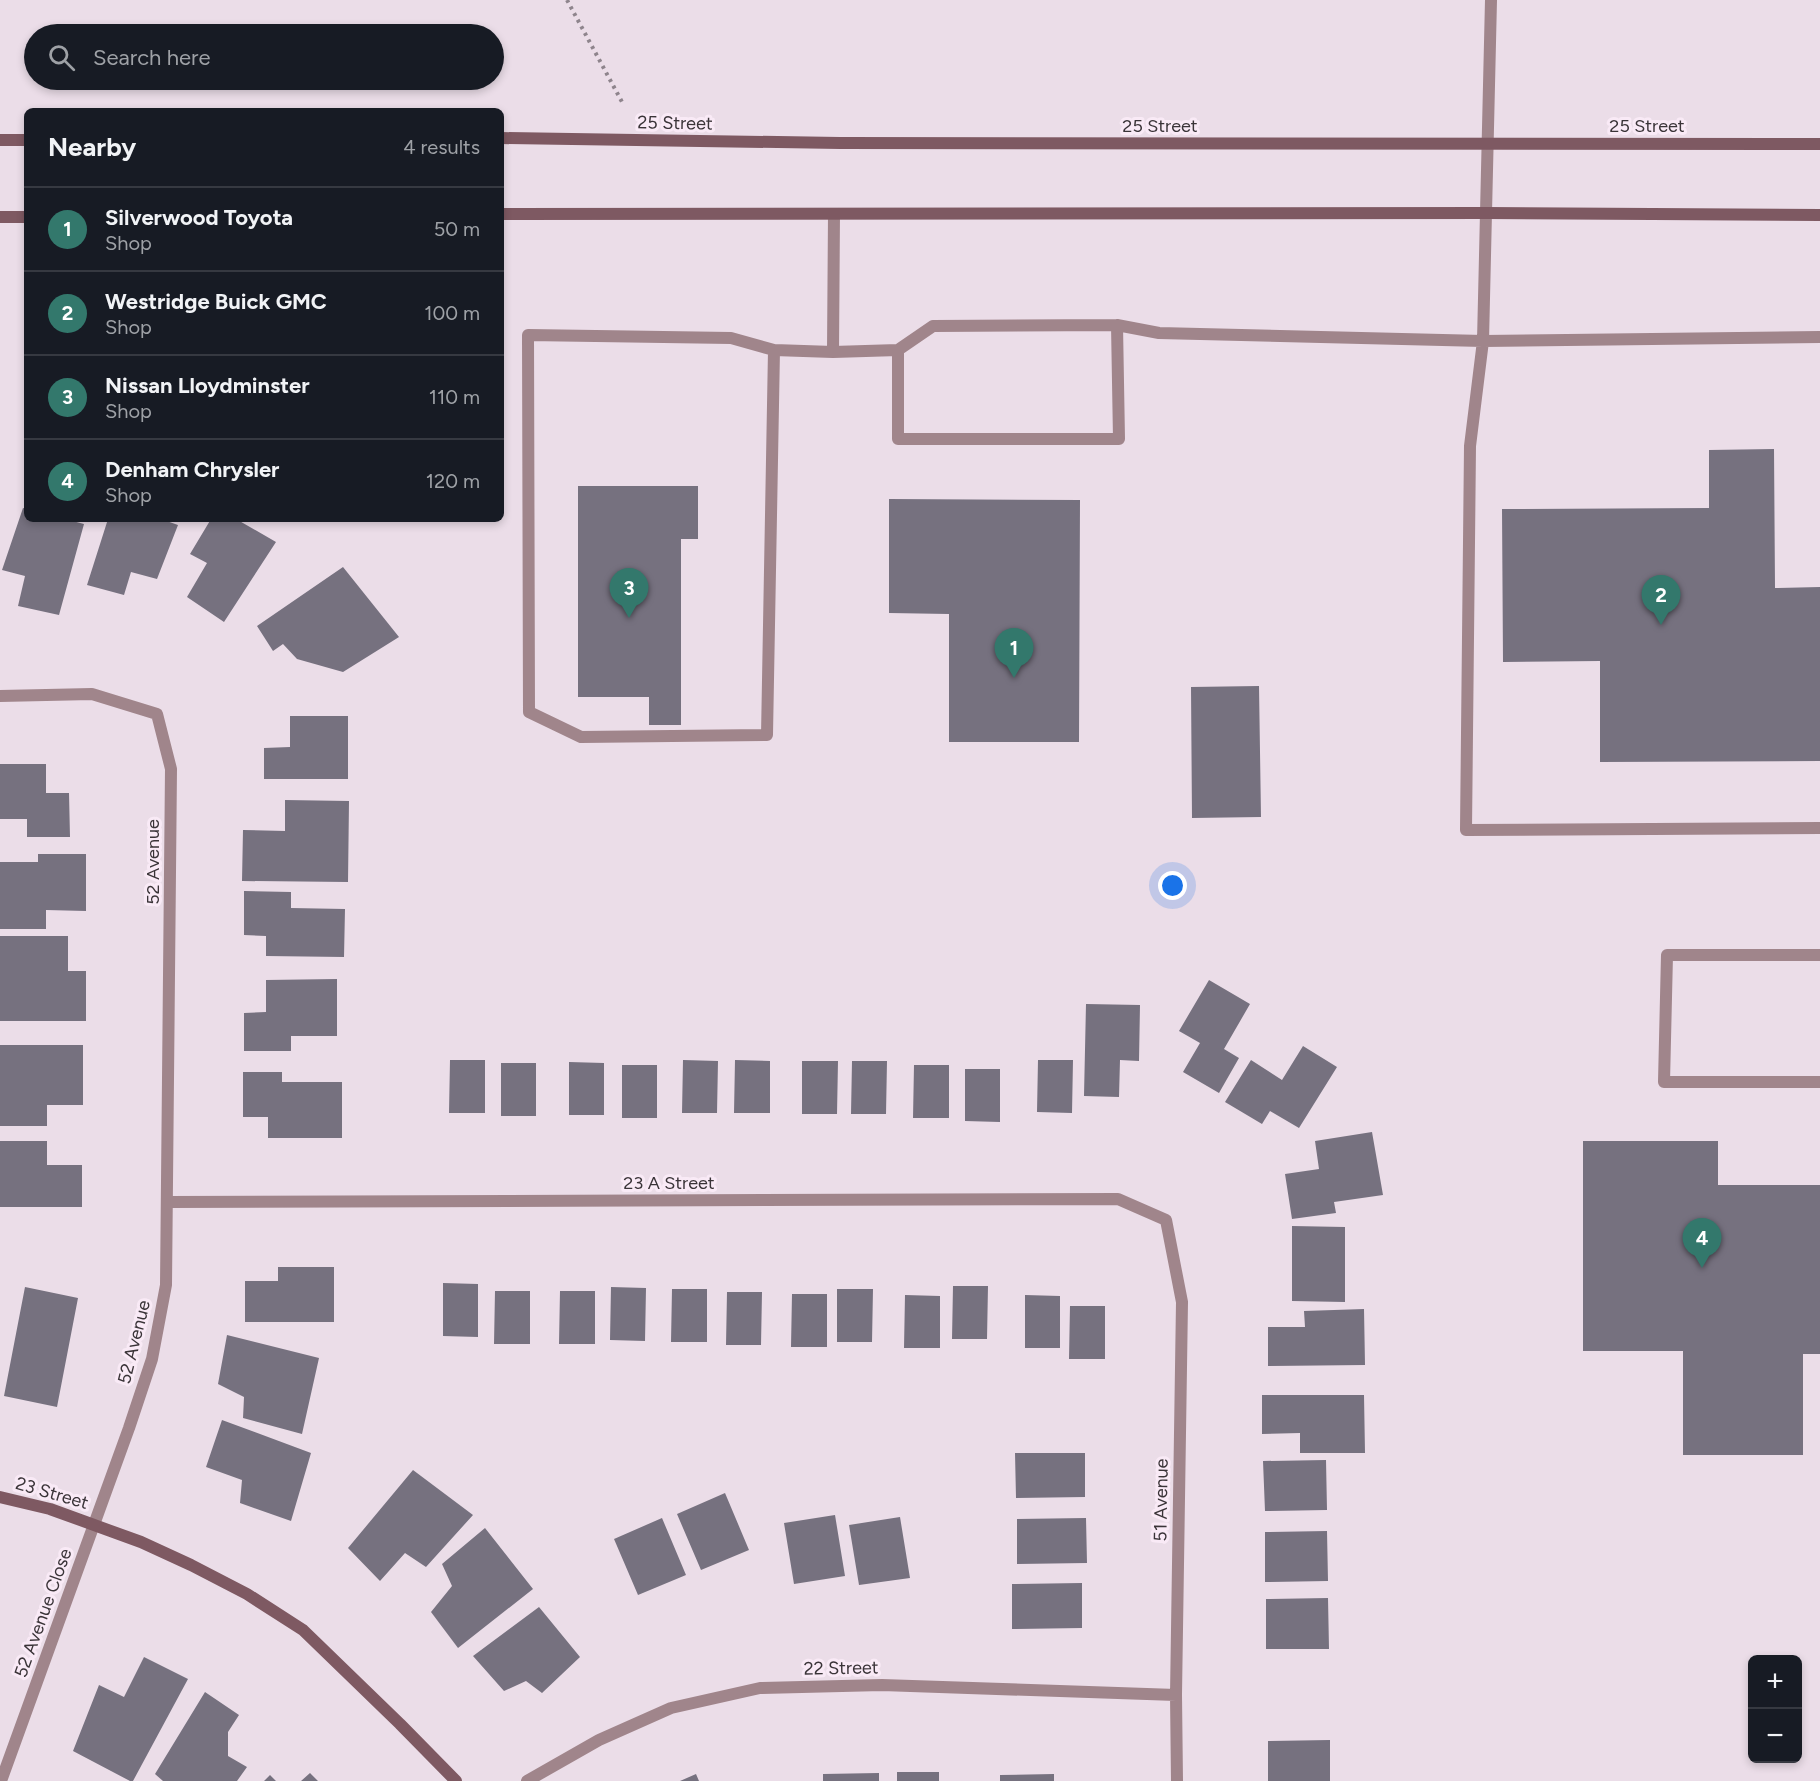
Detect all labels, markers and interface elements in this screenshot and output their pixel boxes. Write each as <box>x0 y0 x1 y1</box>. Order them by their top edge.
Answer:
search box <box>24 24 504 90</box>
icon: search <box>45 41 78 74</box>
text: Search here <box>93 44 211 71</box>
street label: 25 Street <box>637 111 713 135</box>
street label: 25 Street <box>1122 115 1198 137</box>
street label: 25 Street <box>1609 115 1685 137</box>
text: Nearby <box>48 131 136 163</box>
text: 4 results <box>403 135 480 159</box>
text: Silverwood Toyota <box>105 204 293 231</box>
text: 1 <box>63 217 72 241</box>
text: 50 m <box>434 217 480 241</box>
text: Shop <box>105 231 152 255</box>
text: Westridge Buick GMC <box>105 288 327 315</box>
text: 2 <box>62 301 73 325</box>
text: 100 m <box>424 301 480 325</box>
text: Shop <box>105 315 152 339</box>
text: Nissan Lloydminster <box>105 372 310 399</box>
text: 3 <box>62 385 73 409</box>
text: 110 m <box>429 385 480 409</box>
text: Shop <box>105 399 152 423</box>
text: Denham Chrysler <box>105 456 279 483</box>
text: 4 <box>61 469 74 493</box>
text: 120 m <box>426 469 480 493</box>
text: Shop <box>105 483 152 507</box>
pin: 3 <box>610 568 648 618</box>
pin: 2 <box>1642 576 1680 625</box>
pin: 1 <box>994 628 1034 678</box>
street label: 52 Avenue <box>142 819 164 905</box>
your location <box>1158 871 1187 900</box>
street label: 23 A Street <box>623 1172 715 1194</box>
pin: 4 <box>1682 1218 1722 1268</box>
street label: 52 Avenue <box>113 1298 155 1386</box>
street label: 51 Avenue <box>1149 1458 1173 1542</box>
street label: 23 Street <box>13 1472 91 1514</box>
street label: 52 Avenue Close <box>9 1545 77 1681</box>
map controls <box>1748 1655 1802 1763</box>
button: + <box>1748 1655 1802 1709</box>
street label: 22 Street <box>803 1656 879 1680</box>
button: − <box>1748 1709 1802 1763</box>

